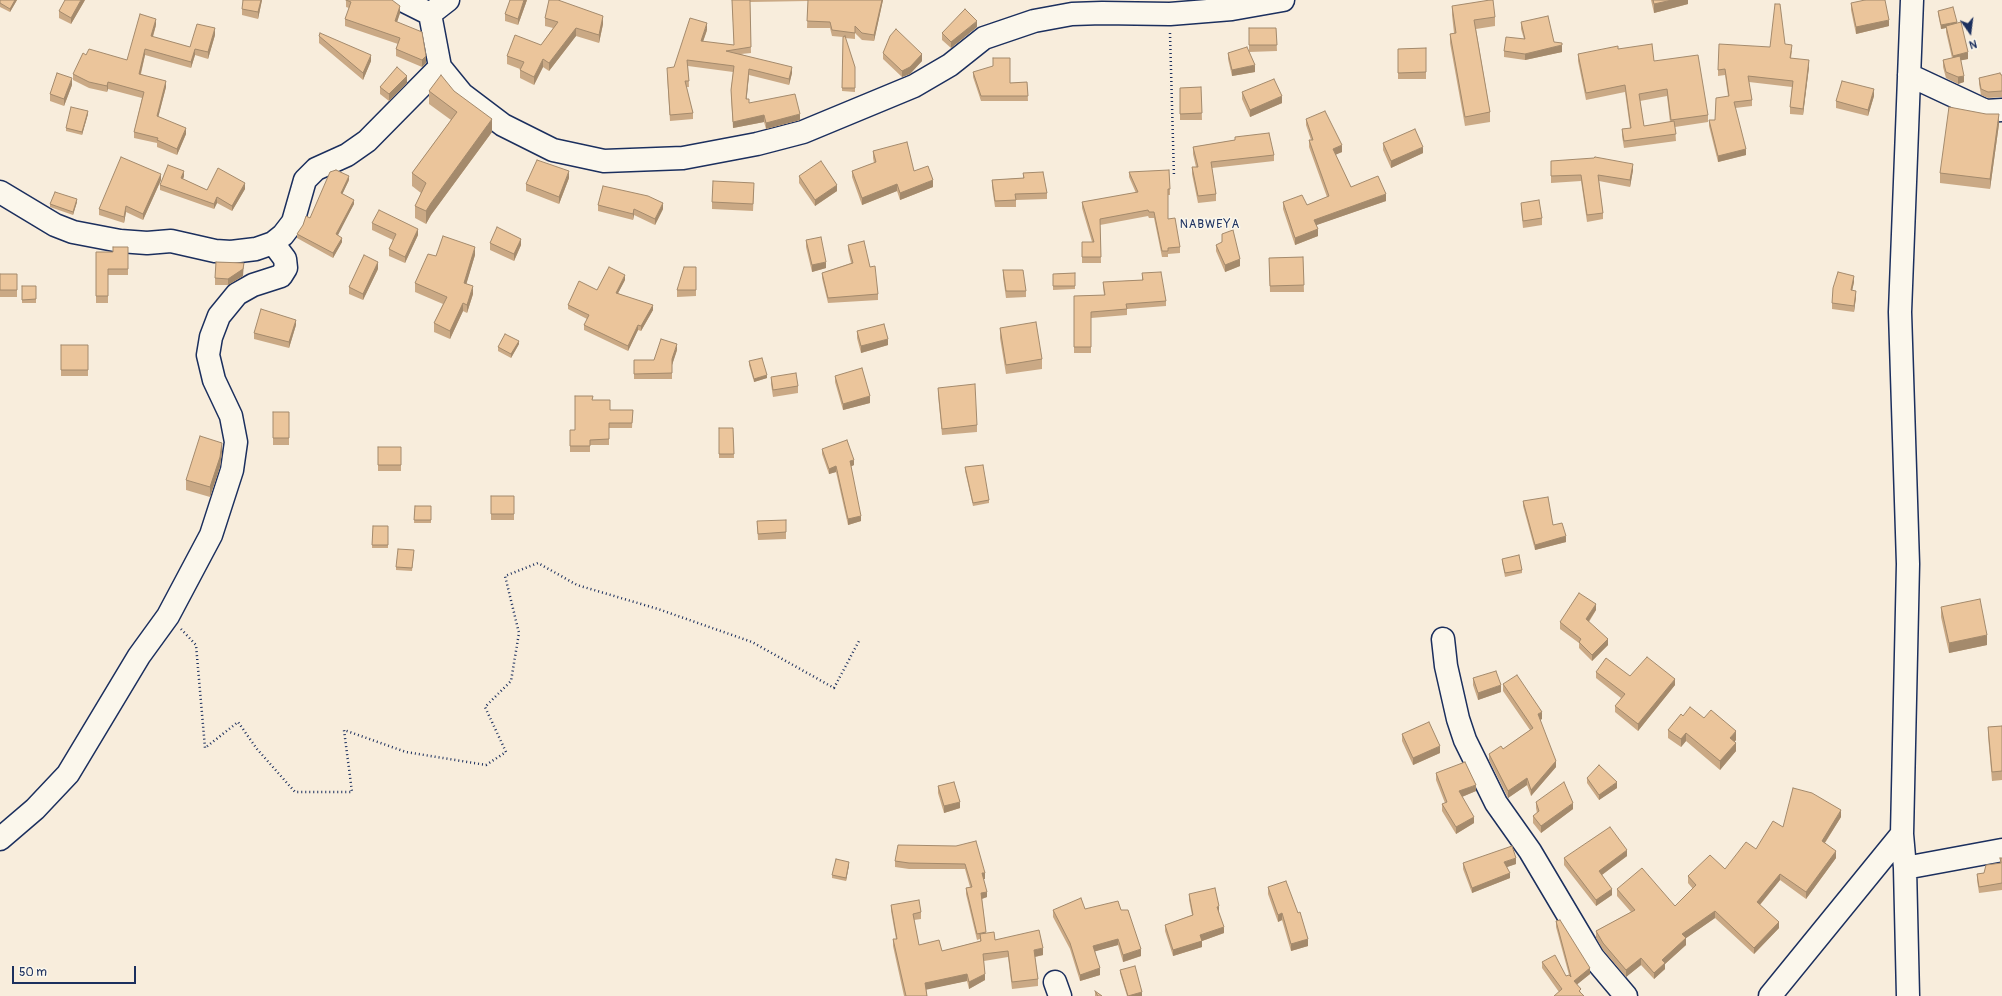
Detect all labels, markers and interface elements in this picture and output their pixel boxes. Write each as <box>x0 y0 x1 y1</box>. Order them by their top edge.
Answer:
north arrow <box>1950 12 1990 52</box>
text: N <box>1968 37 1978 51</box>
district label: NABWEYA <box>1180 218 1240 232</box>
scale bar <box>14 958 138 984</box>
text: 50 m <box>19 965 47 980</box>

